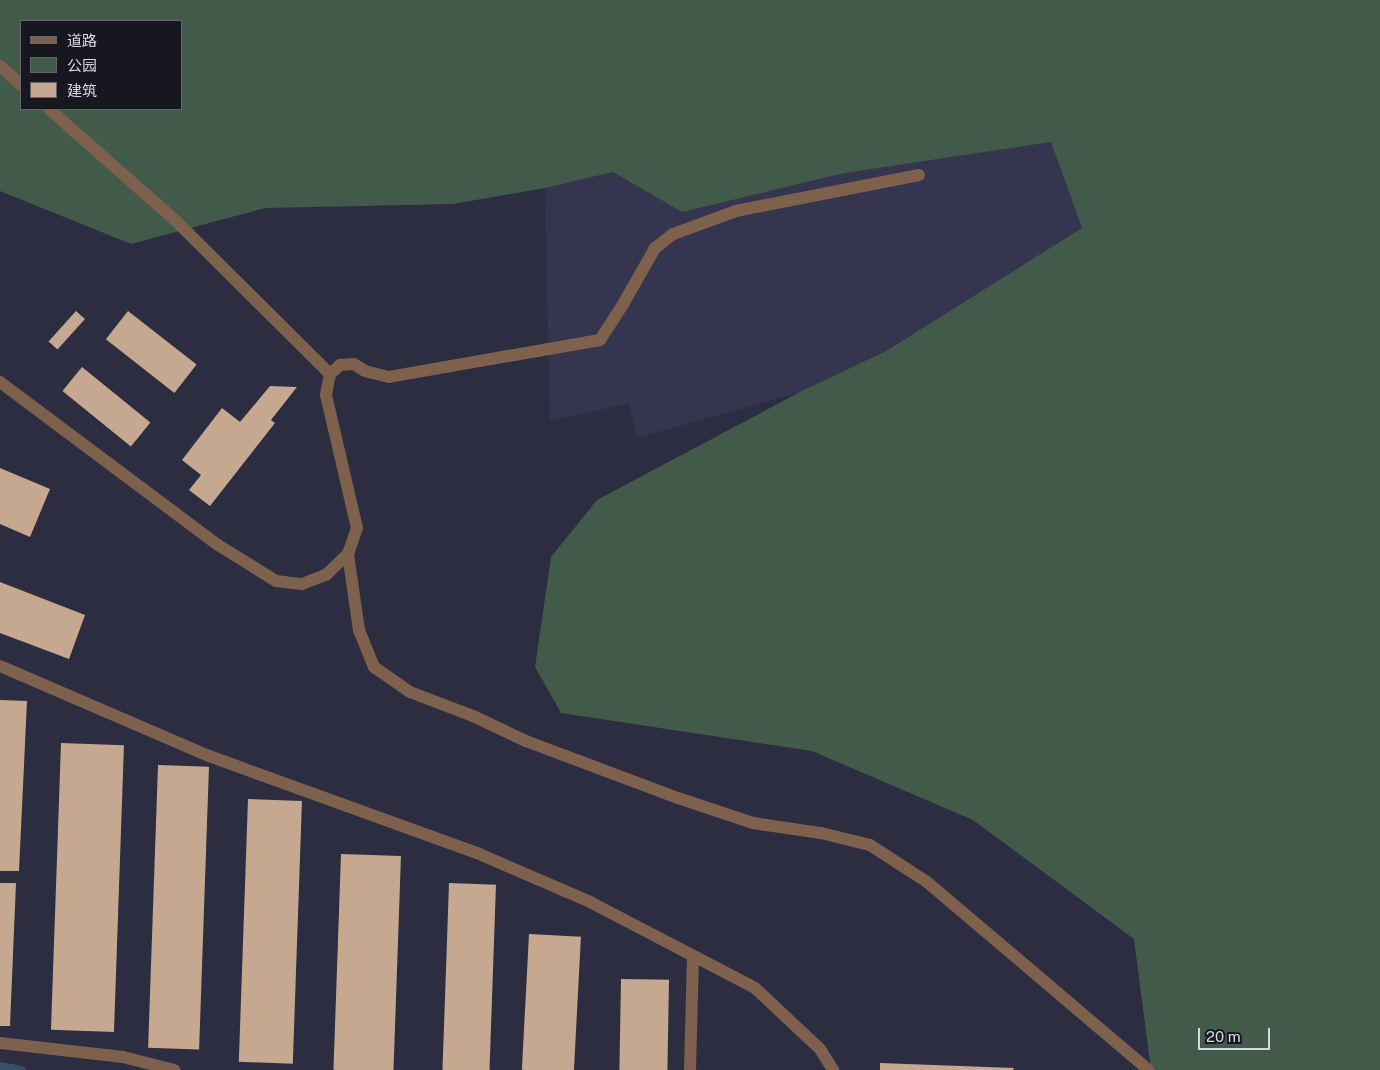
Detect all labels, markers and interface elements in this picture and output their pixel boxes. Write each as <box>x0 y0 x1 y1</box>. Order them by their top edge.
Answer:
legend <box>20 20 182 110</box>
text: 道路 <box>67 32 97 49</box>
text: 公园 <box>67 57 97 74</box>
text: 建筑 <box>67 82 97 99</box>
scale bar <box>1200 1018 1272 1050</box>
text: 20 m <box>1206 1028 1241 1045</box>

